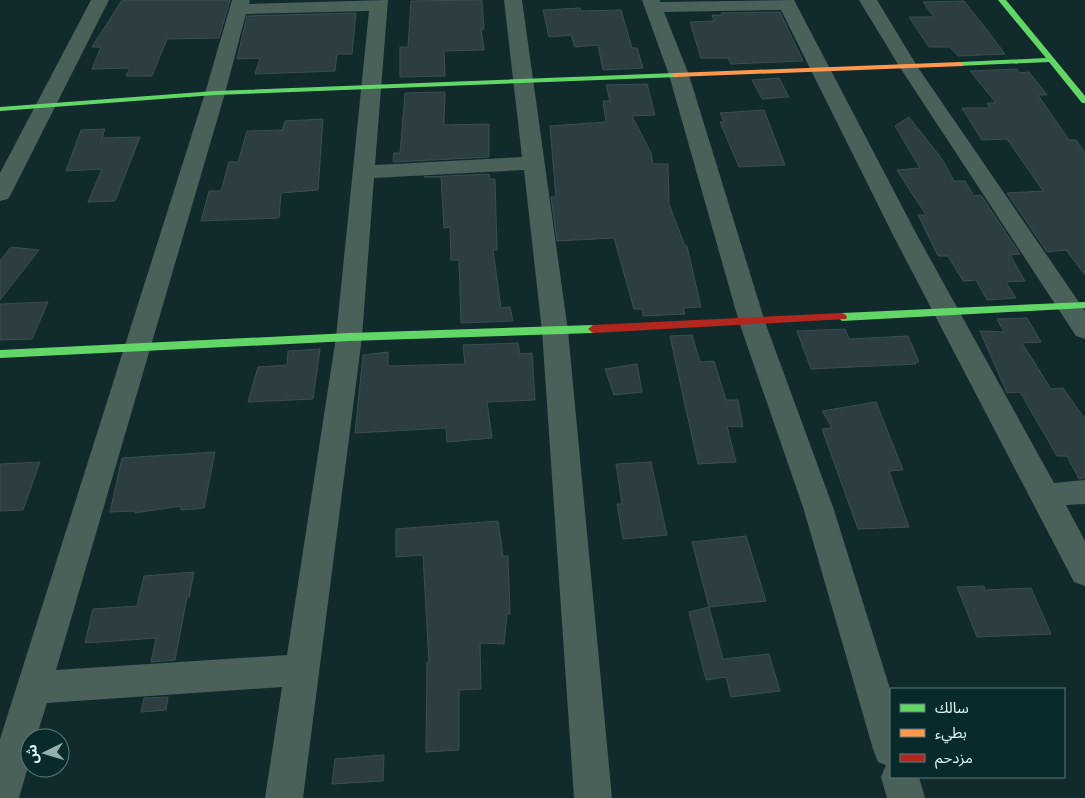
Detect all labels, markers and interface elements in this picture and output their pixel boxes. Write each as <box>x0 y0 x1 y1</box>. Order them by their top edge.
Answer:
legend <box>890 688 1065 778</box>
text: سالك <box>935 698 969 717</box>
text: بطيء <box>935 723 967 744</box>
north arrow <box>20 728 70 778</box>
text: ش <box>22 744 41 764</box>
text: مزدحم <box>935 748 973 769</box>

